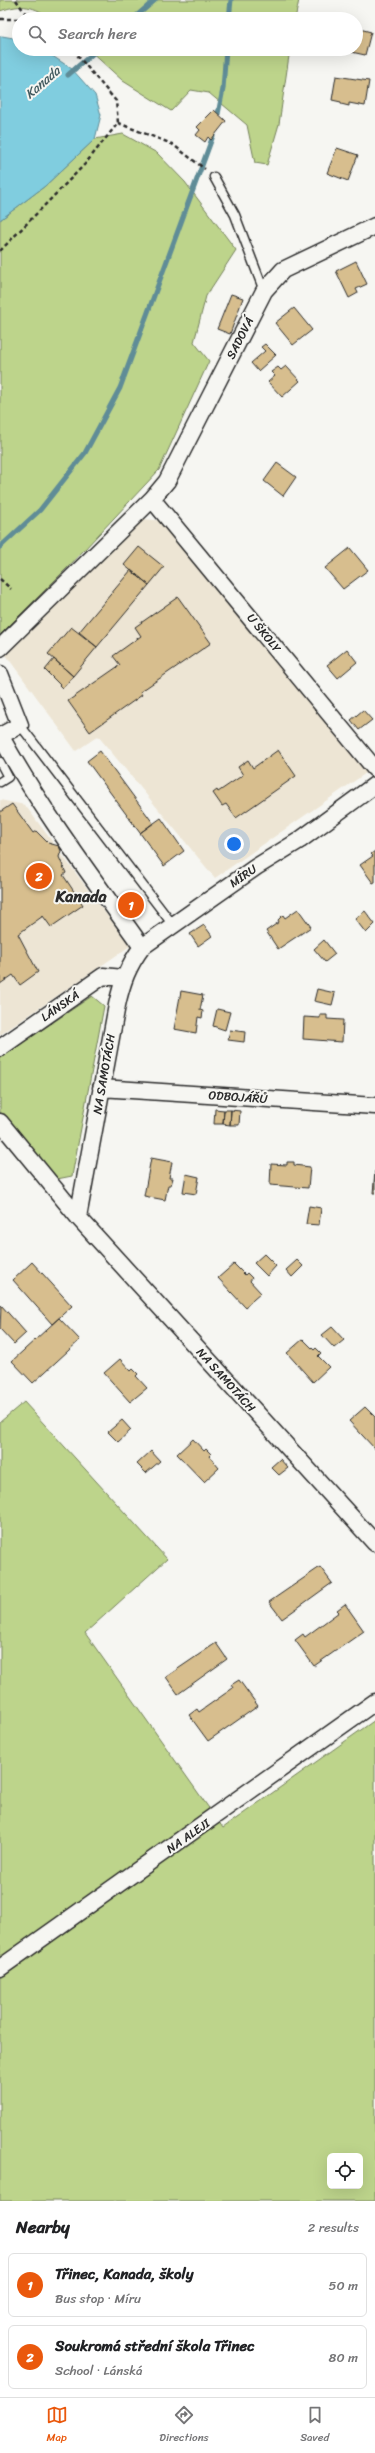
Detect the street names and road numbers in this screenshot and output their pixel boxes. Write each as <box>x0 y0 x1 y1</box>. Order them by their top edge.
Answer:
street label: SADOVÁ <box>220 311 261 363</box>
street label: U ŠKOLY <box>241 608 287 658</box>
street label: MÍRU <box>224 858 262 894</box>
street label: LÁNSKÁ <box>36 983 86 1027</box>
street label: NA SAMOTÁCH <box>86 1032 122 1116</box>
street label: ODBOJÁŘŮ <box>208 1084 269 1110</box>
street label: NA SAMOTÁCH <box>191 1342 262 1418</box>
street label: NA ALEJI <box>161 1812 216 1859</box>

